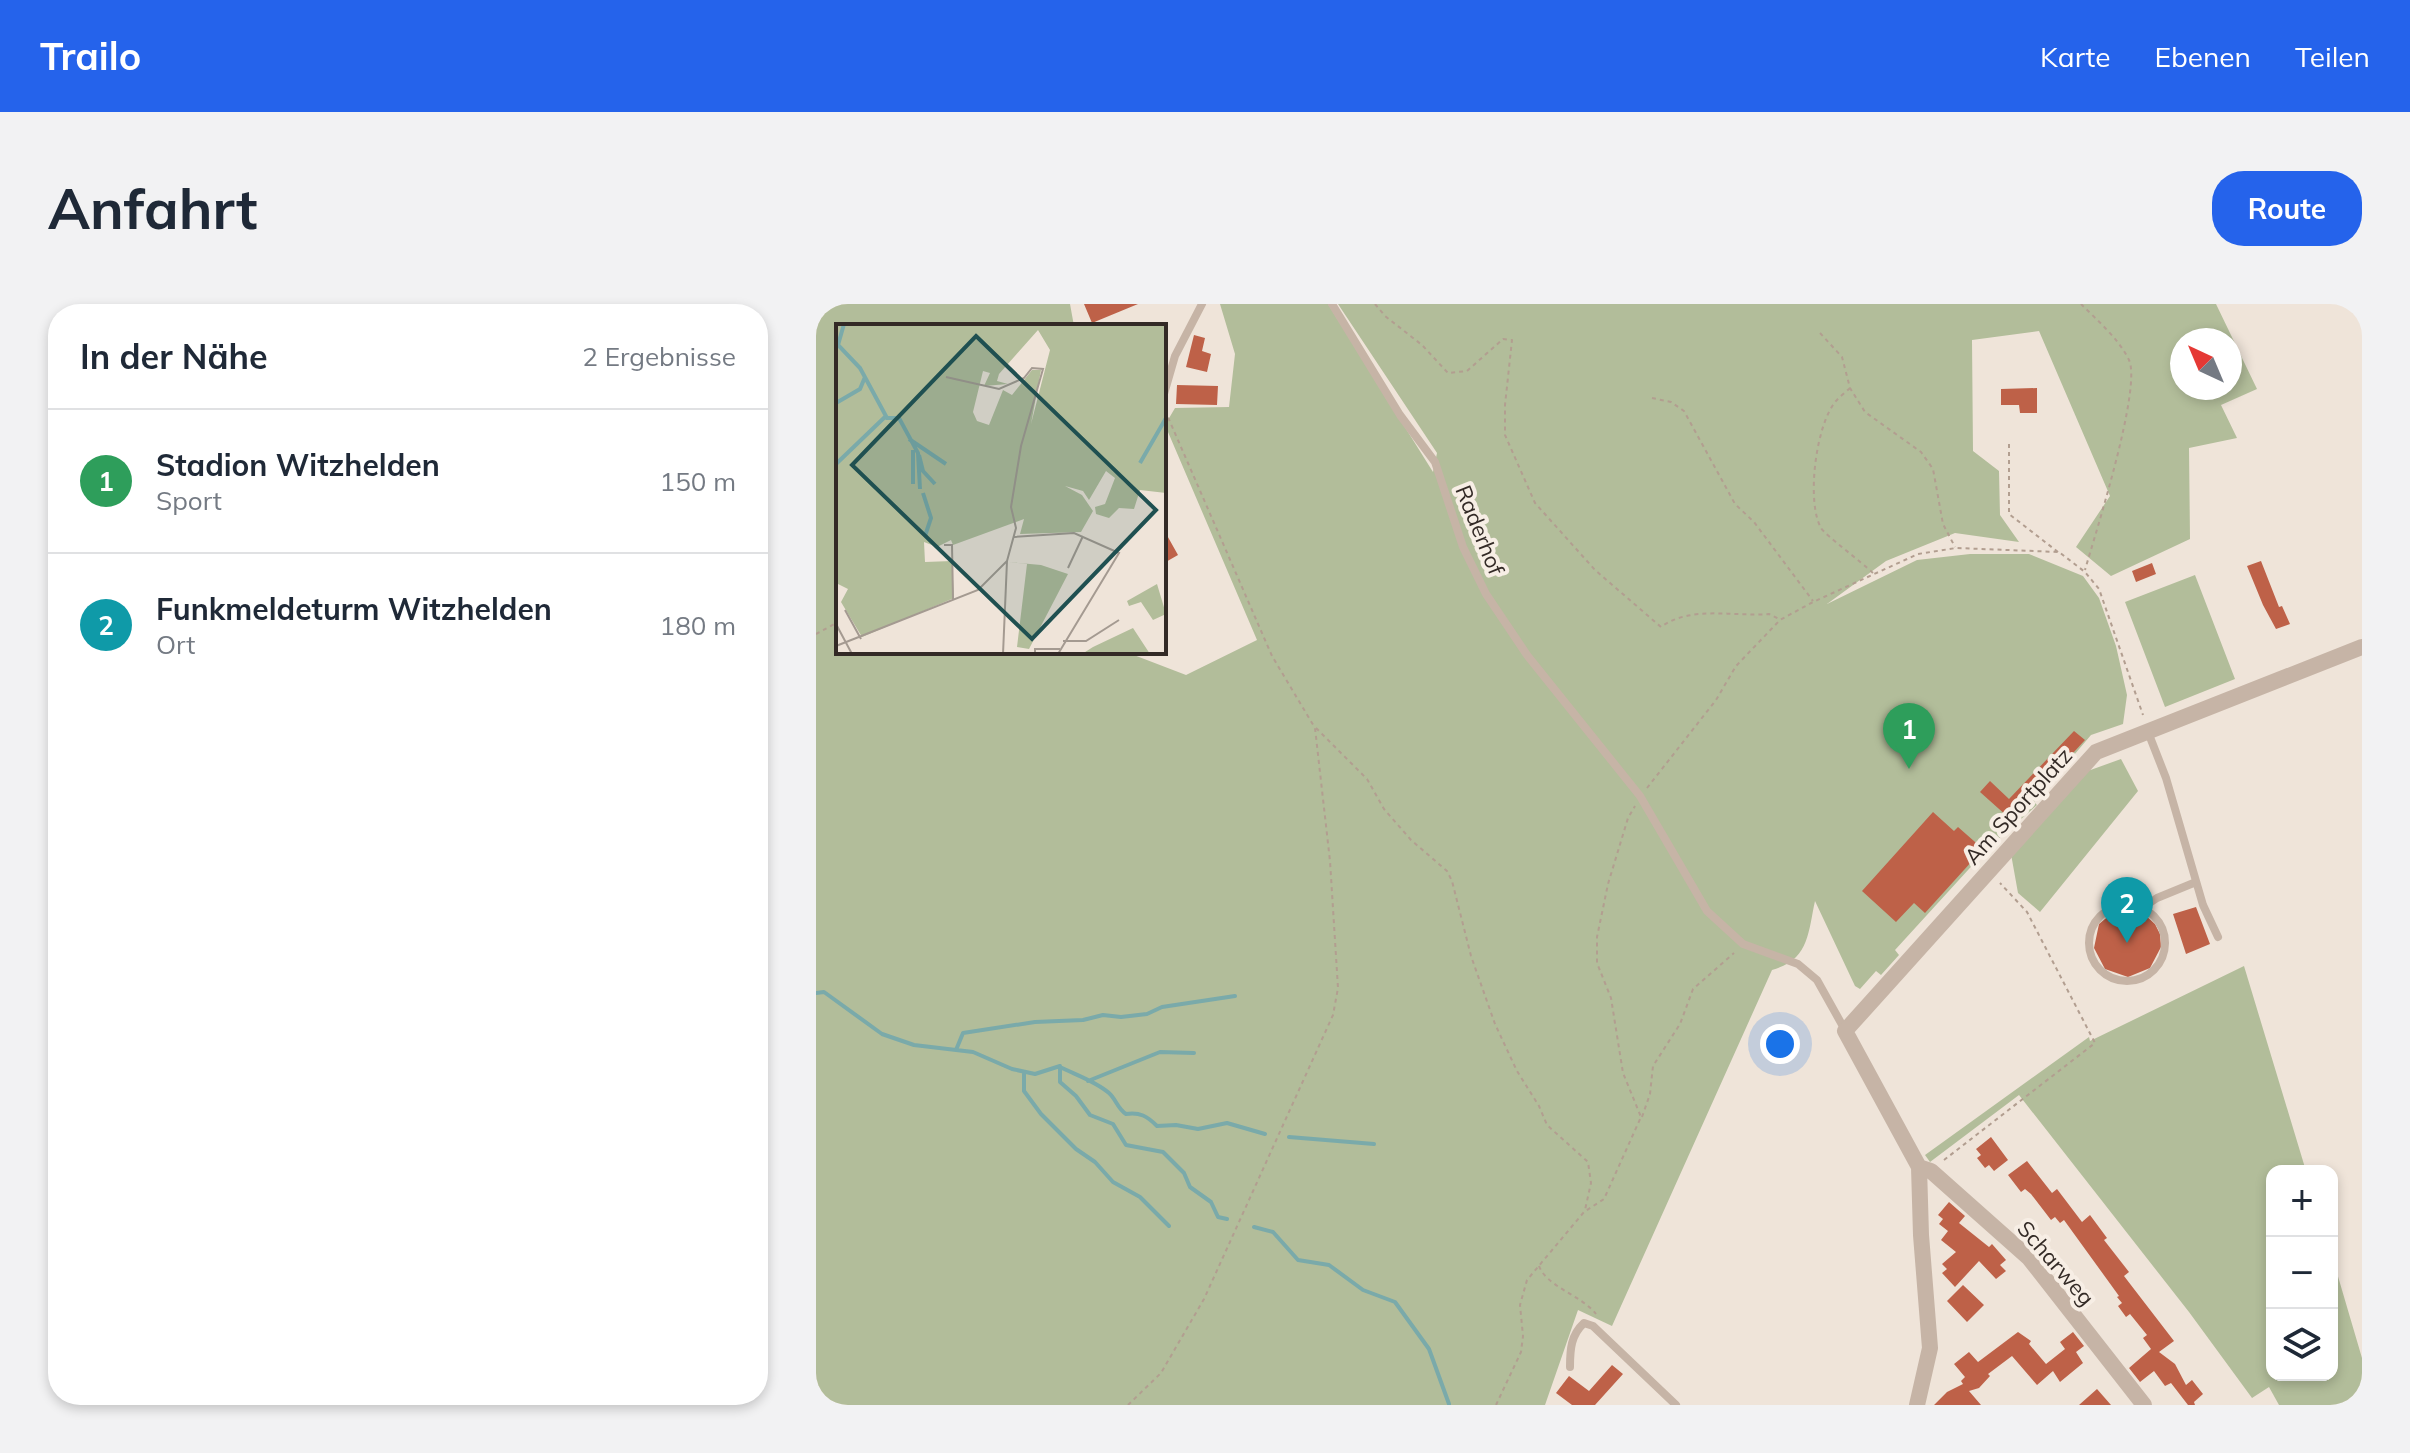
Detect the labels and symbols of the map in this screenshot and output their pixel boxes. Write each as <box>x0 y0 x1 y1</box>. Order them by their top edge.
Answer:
inset map <box>836 324 1166 654</box>
north arrow <box>2170 328 2242 400</box>
street label: Raderhof <box>1449 481 1511 579</box>
pin: 1 <box>1883 703 1935 769</box>
street label: Am Sportplatz <box>1958 742 2078 870</box>
pin: 2 <box>2101 877 2153 943</box>
your location <box>1760 1024 1800 1064</box>
street label: Scharweg <box>2011 1215 2101 1311</box>

